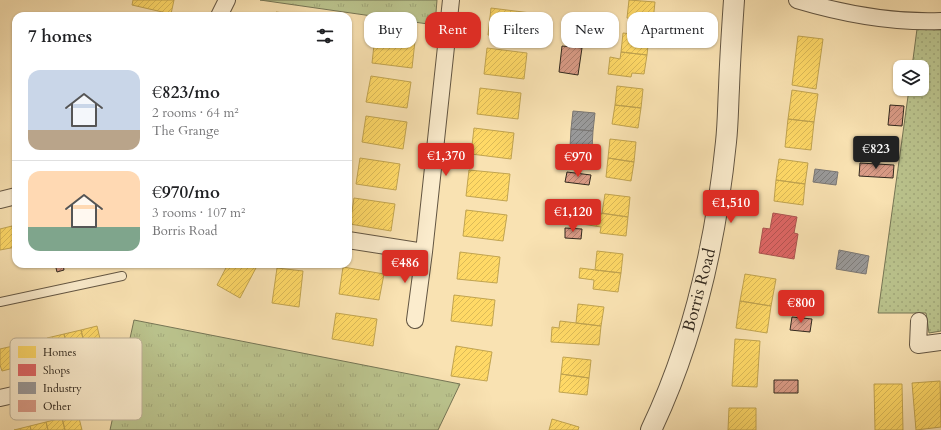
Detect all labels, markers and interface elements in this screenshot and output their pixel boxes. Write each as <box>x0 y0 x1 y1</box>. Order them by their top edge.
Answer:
chip: Buy <box>364 12 417 48</box>
chip: Rent <box>425 12 481 48</box>
chip: Filters <box>489 12 553 48</box>
chip: New <box>561 12 619 48</box>
chip: Apartment <box>627 12 718 48</box>
text: 7 homes <box>28 25 92 48</box>
icon: filters <box>314 25 336 47</box>
map controls <box>893 60 929 96</box>
button: layers <box>893 60 929 96</box>
text: €823/mo <box>152 81 220 104</box>
icon: home <box>60 86 108 134</box>
text: 2 rooms · 64 m² <box>152 104 239 122</box>
text: The Grange <box>152 122 219 140</box>
pin: €823 <box>852 136 900 170</box>
text: €823 <box>862 140 890 158</box>
pin: €1,370 <box>413 143 479 177</box>
pin: €970 <box>554 144 602 178</box>
text: €1,370 <box>427 147 465 165</box>
text: €970 <box>564 148 592 166</box>
text: €970/mo <box>152 181 220 204</box>
icon: home <box>60 187 108 235</box>
pin: €1,510 <box>698 190 764 224</box>
text: €1,510 <box>712 194 750 212</box>
pin: €1,120 <box>540 199 606 233</box>
text: €1,120 <box>554 203 592 221</box>
text: 3 rooms · 107 m² <box>152 204 245 222</box>
text: Borris Road <box>152 222 217 240</box>
street label: Borris Road <box>677 246 721 334</box>
pin: €486 <box>381 250 429 284</box>
text: €486 <box>391 254 419 272</box>
pin: €800 <box>777 290 825 324</box>
text: €800 <box>787 294 815 312</box>
legend <box>10 338 142 420</box>
text: Homes <box>43 345 76 360</box>
text: Shops <box>43 363 70 378</box>
text: Industry <box>43 381 82 396</box>
text: Other <box>43 399 72 414</box>

